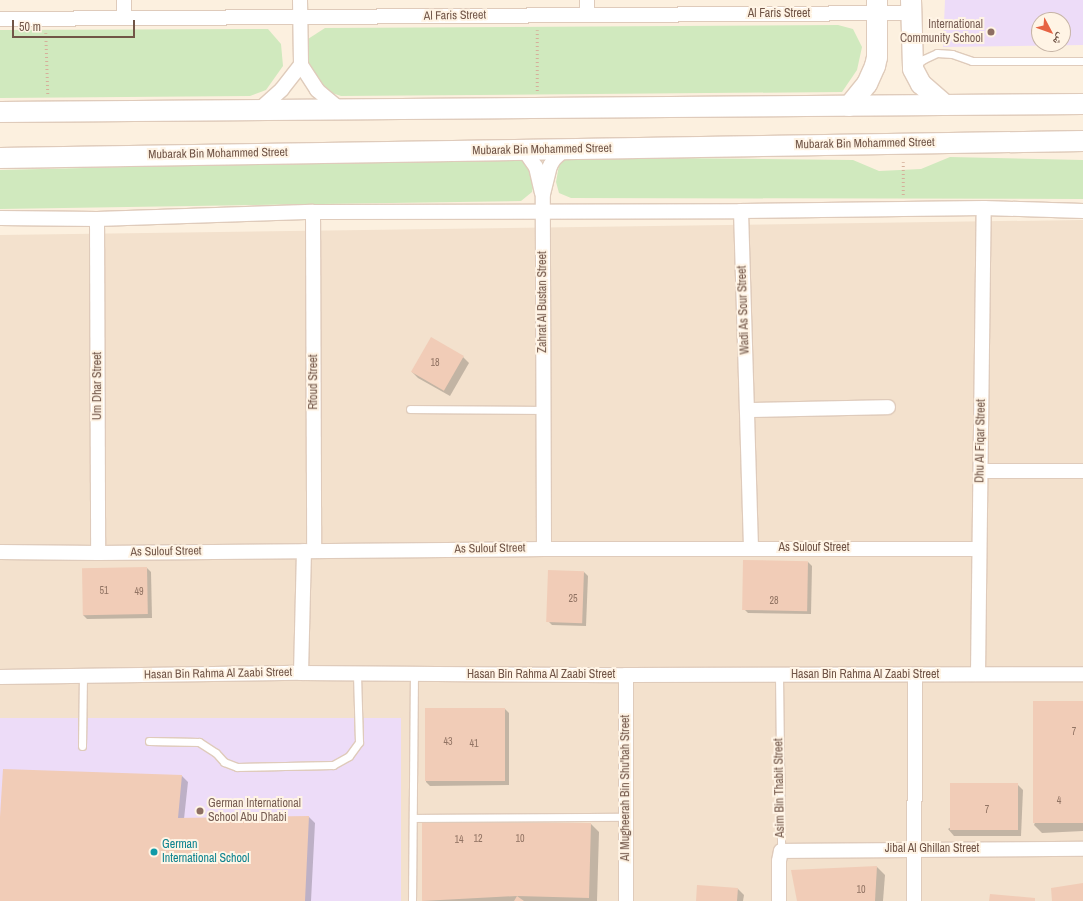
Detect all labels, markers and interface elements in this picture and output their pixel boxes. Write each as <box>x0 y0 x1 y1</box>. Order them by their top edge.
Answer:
street label: Al Faris Street <box>748 7 810 21</box>
street label: Al Faris Street <box>424 8 486 24</box>
scale bar <box>14 12 137 38</box>
north arrow <box>1031 12 1071 52</box>
place label: International Community School <box>900 18 983 46</box>
text: 50 m <box>19 19 41 35</box>
marker: International Community School <box>986 27 996 37</box>
text: ش <box>1050 30 1068 48</box>
street label: Mubarak Bin Mohammed Street <box>795 136 935 152</box>
street label: Mubarak Bin Mohammed Street <box>472 142 612 158</box>
street label: Mubarak Bin Mohammed Street <box>148 146 288 162</box>
street label: Zahrat Al Bustan Street <box>536 251 550 353</box>
street label: Wadi As Sour Street <box>735 265 753 355</box>
street label: Um Dhar Street <box>91 352 105 420</box>
street label: Rfoud Street <box>307 354 321 410</box>
house number: 18 <box>430 357 440 369</box>
street label: Dhu Al Fiqar Street <box>973 399 989 483</box>
street label: As Sulouf Street <box>454 541 526 557</box>
street label: As Sulouf Street <box>778 541 850 555</box>
street label: As Sulouf Street <box>130 544 202 560</box>
house number: 51 <box>99 585 109 597</box>
house number: 49 <box>134 586 144 598</box>
house number: 25 <box>568 593 578 605</box>
house number: 28 <box>769 595 779 607</box>
street label: Hasan Bin Rahma Al Zaabi Street <box>143 666 293 682</box>
street label: Hasan Bin Rahma Al Zaabi Street <box>467 668 615 682</box>
street label: Hasan Bin Rahma Al Zaabi Street <box>791 668 939 682</box>
street label: Al Mugheerah Bin Shu'bah Street <box>619 715 633 861</box>
house number: 7 <box>1072 726 1076 738</box>
house number: 43 <box>443 736 453 748</box>
house number: 41 <box>469 738 479 750</box>
street label: Asim Bin Thabit Street <box>772 738 788 838</box>
house number: 4 <box>1057 795 1061 807</box>
place label: German International School Abu Dhabi <box>208 797 301 825</box>
house number: 7 <box>985 804 989 816</box>
marker: German International School Abu Dhabi <box>195 806 205 816</box>
house number: 12 <box>473 833 483 845</box>
house number: 10 <box>515 833 525 845</box>
house number: 14 <box>454 834 464 846</box>
place label: German International School <box>162 838 250 866</box>
street label: Jibal Al Ghillan Street <box>884 842 980 856</box>
marker: German International School <box>149 847 159 857</box>
house number: 10 <box>856 884 866 896</box>

